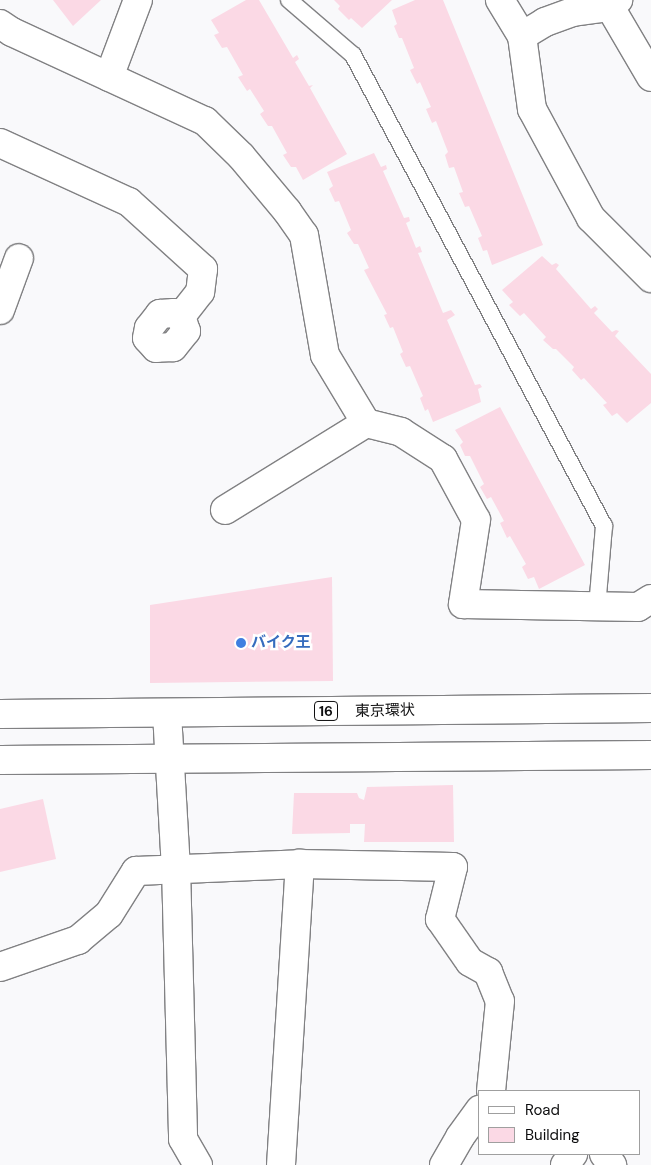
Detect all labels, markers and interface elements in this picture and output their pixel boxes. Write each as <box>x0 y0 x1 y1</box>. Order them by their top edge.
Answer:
place label: バイク王 <box>251 634 311 652</box>
marker: バイク王 <box>235 637 247 649</box>
road number: 16 <box>314 699 338 722</box>
street label: 東京環状 <box>355 701 415 721</box>
legend <box>478 1090 641 1155</box>
text: Road <box>525 1100 560 1120</box>
text: Building <box>525 1125 580 1145</box>

